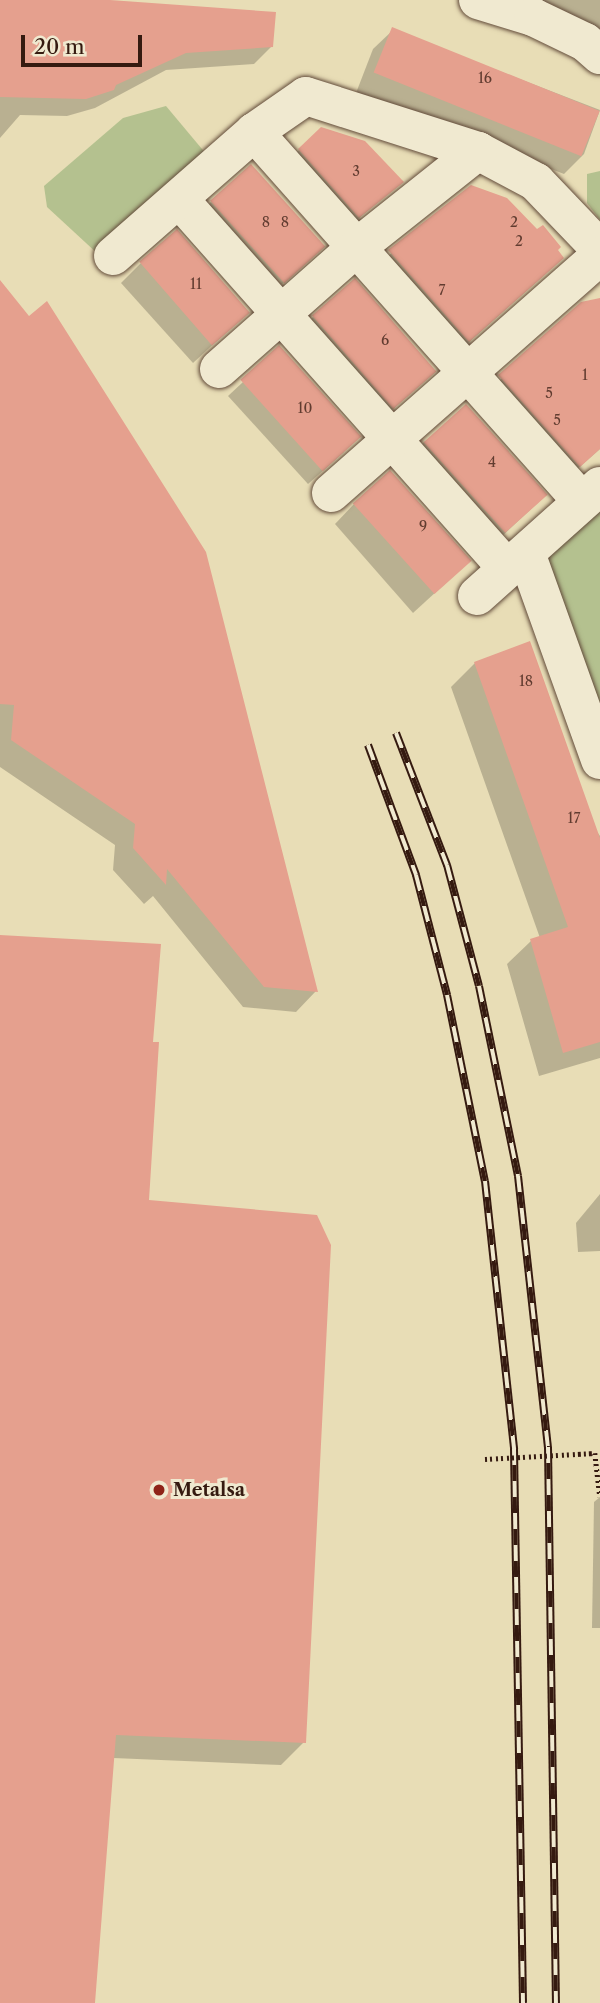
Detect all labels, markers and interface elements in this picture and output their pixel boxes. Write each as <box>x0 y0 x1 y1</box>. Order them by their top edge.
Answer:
scale bar <box>24 21 145 65</box>
text: 20 m <box>34 34 85 59</box>
house number: 16 <box>478 70 492 86</box>
house number: 3 <box>352 163 360 179</box>
house number: 8 <box>262 214 270 230</box>
house number: 8 <box>281 214 289 230</box>
house number: 2 <box>510 214 518 230</box>
house number: 2 <box>515 233 523 249</box>
house number: 11 <box>190 276 202 292</box>
house number: 7 <box>439 282 445 298</box>
house number: 6 <box>381 332 389 348</box>
house number: 1 <box>582 367 588 383</box>
house number: 5 <box>545 385 553 401</box>
house number: 10 <box>298 400 312 416</box>
house number: 5 <box>553 412 561 428</box>
house number: 4 <box>488 454 496 470</box>
house number: 9 <box>419 518 427 534</box>
house number: 18 <box>519 673 533 689</box>
house number: 17 <box>568 810 580 826</box>
place label: Metalsa <box>173 1479 245 1501</box>
marker: Metalsa <box>151 1482 167 1498</box>

